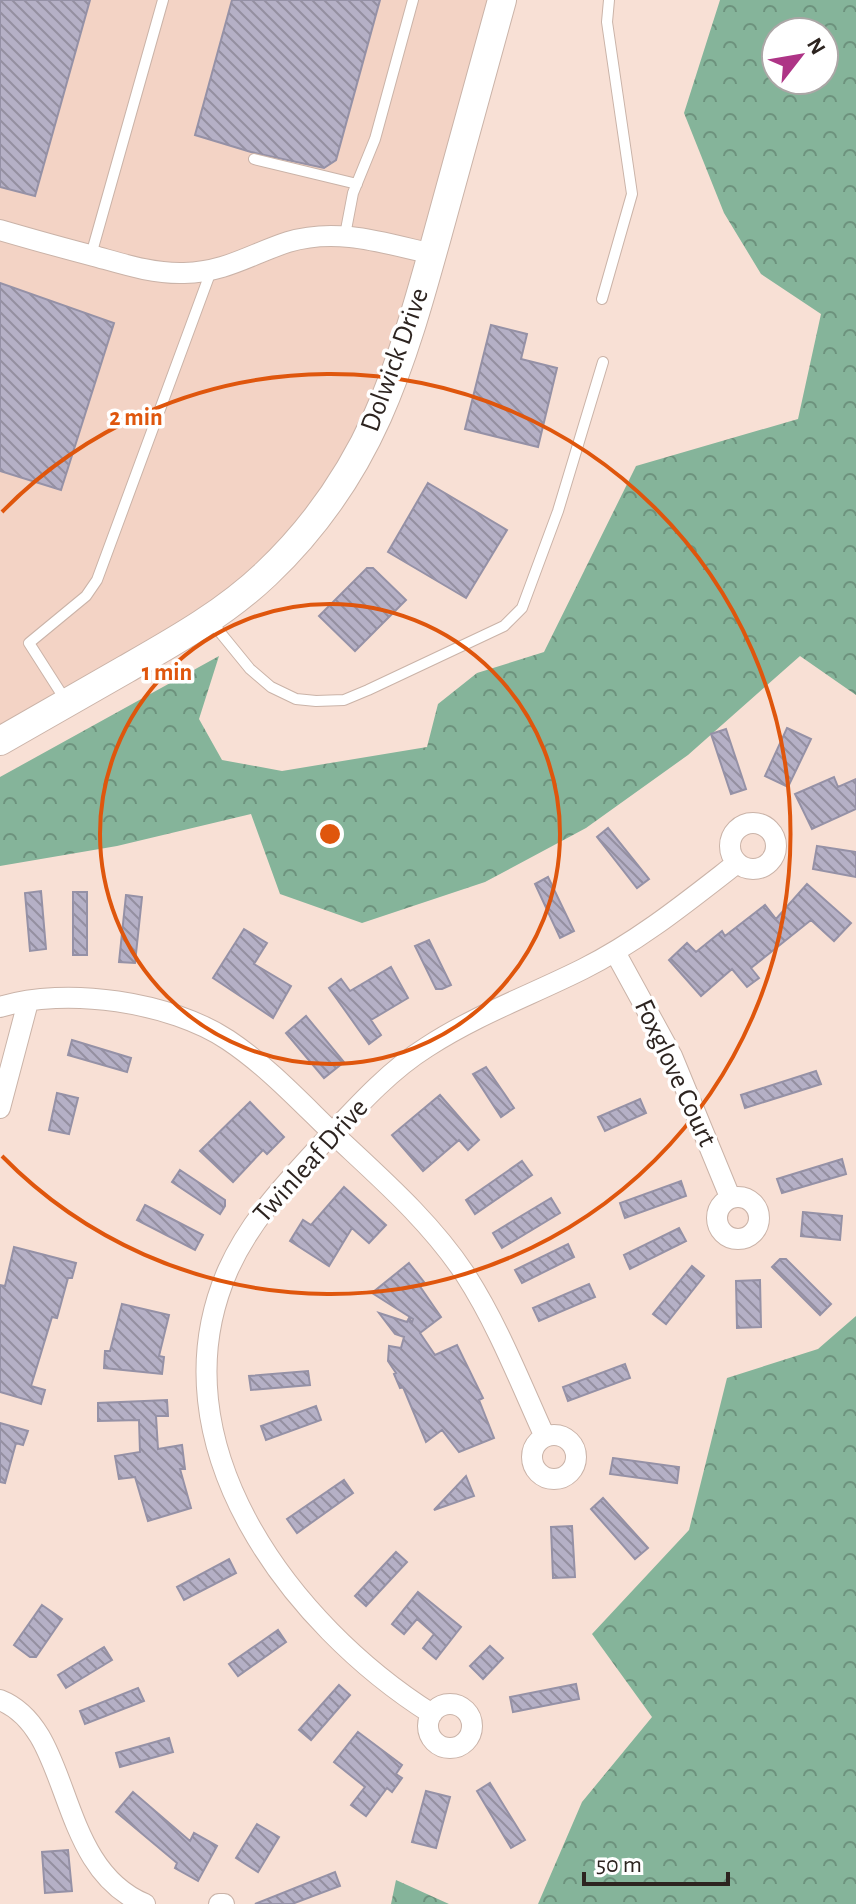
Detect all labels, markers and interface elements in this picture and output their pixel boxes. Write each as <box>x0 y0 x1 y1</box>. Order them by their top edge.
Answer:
north arrow <box>760 16 840 96</box>
text: N <box>803 34 830 58</box>
street label: Dolwick Drive <box>356 284 434 436</box>
text: 2 min <box>109 406 163 430</box>
text: 1 min <box>142 661 192 685</box>
centre of rings <box>316 820 344 848</box>
street label: Foxglove Court <box>629 995 721 1151</box>
street label: Twinleaf Drive <box>248 1094 374 1228</box>
scale bar <box>584 1836 728 1886</box>
text: 50 m <box>596 1853 642 1877</box>

